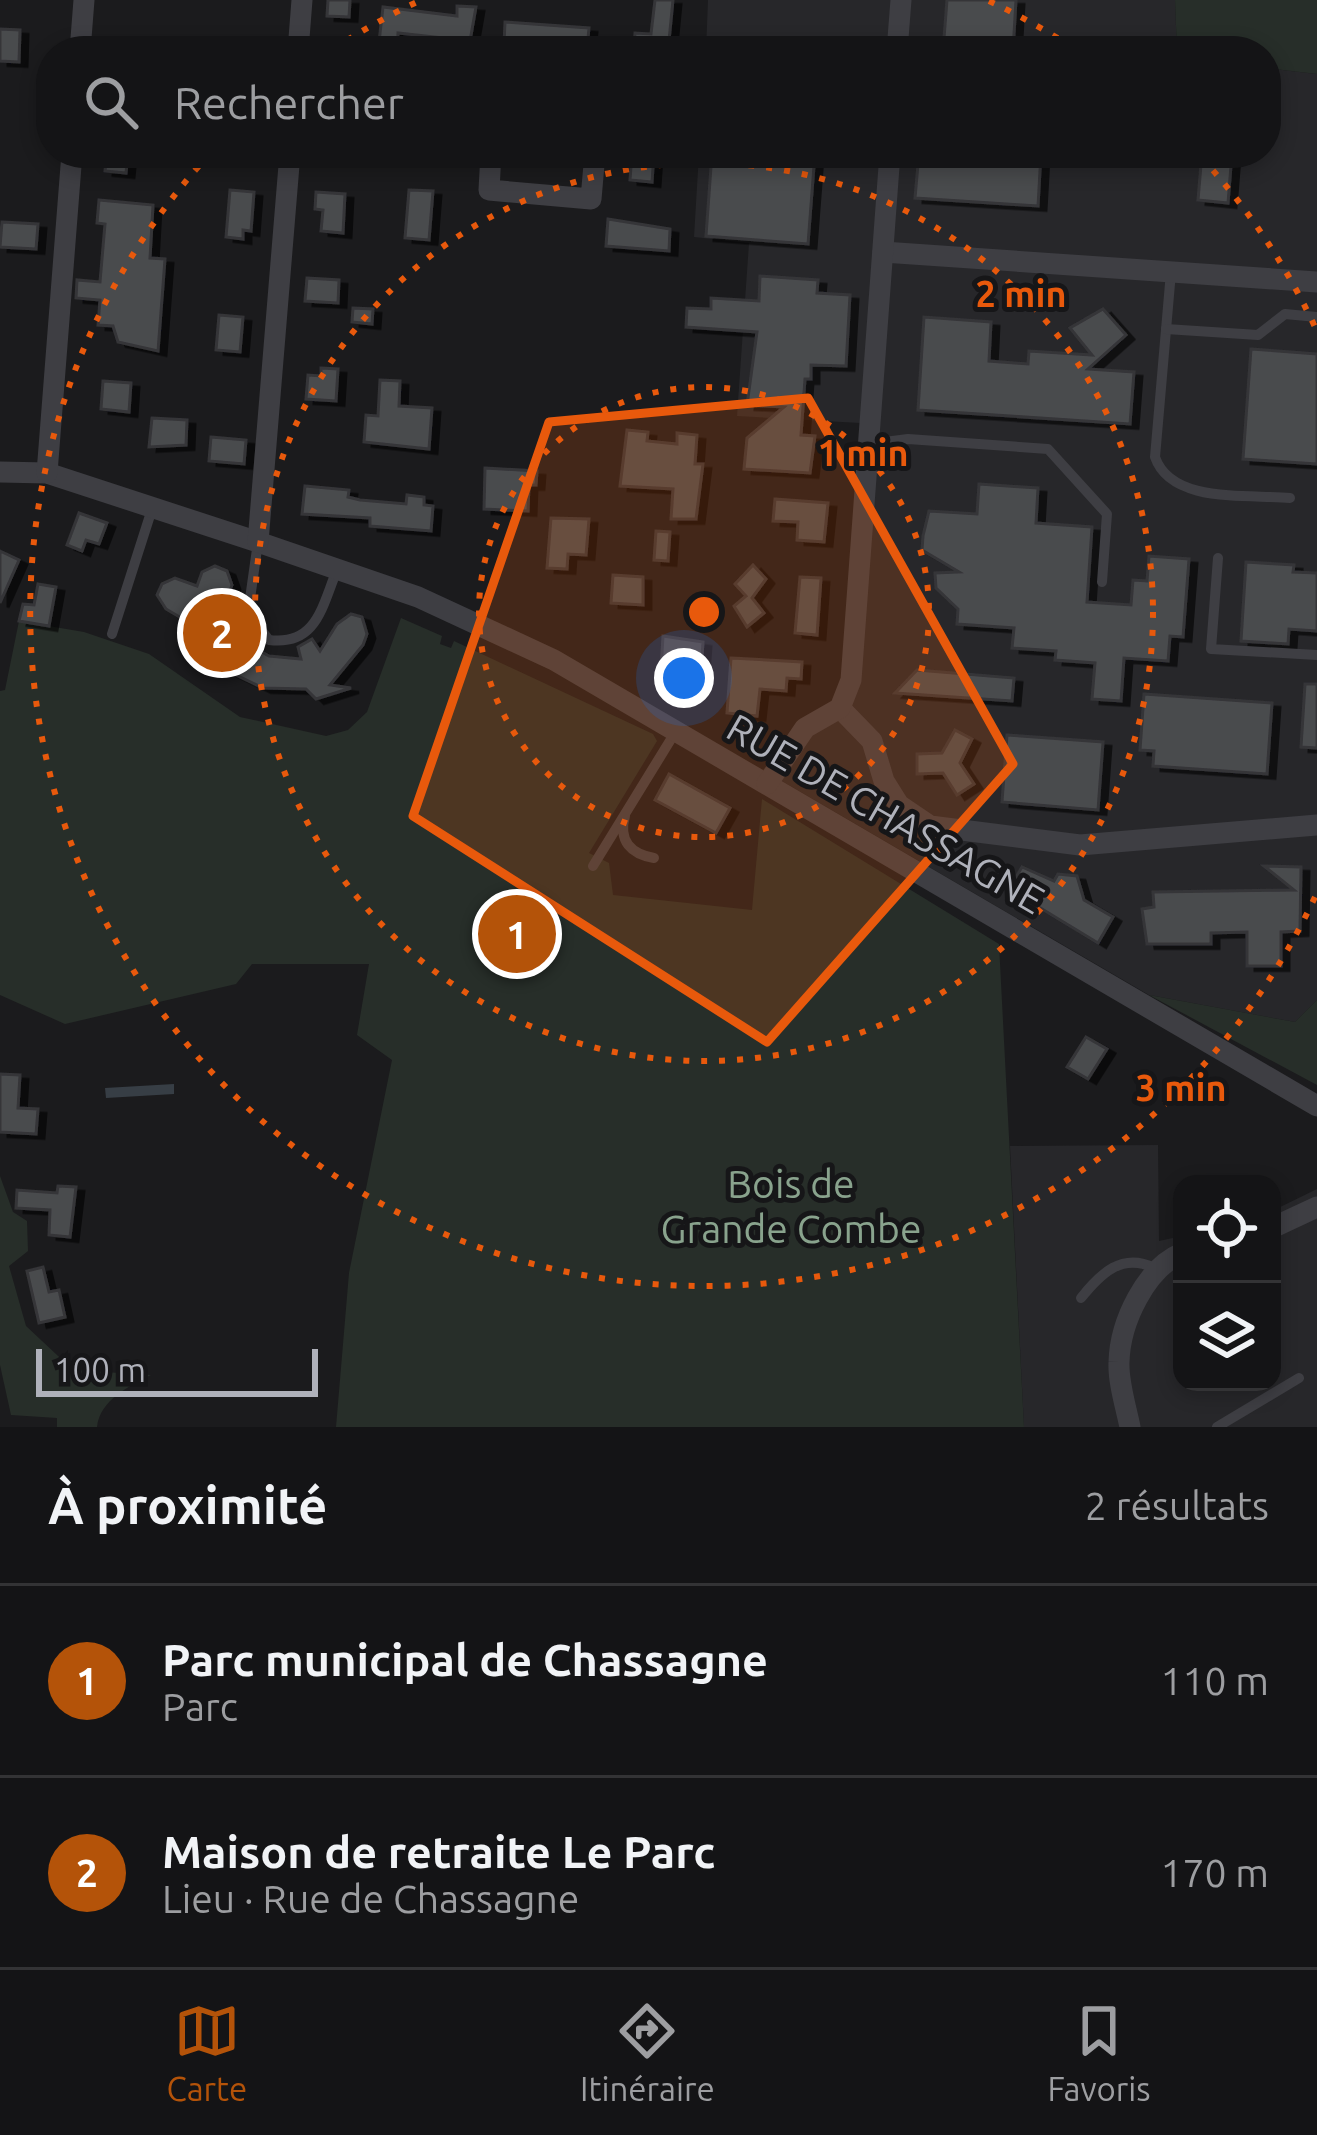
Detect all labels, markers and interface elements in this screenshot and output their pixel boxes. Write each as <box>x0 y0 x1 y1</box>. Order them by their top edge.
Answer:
search box <box>36 36 1281 168</box>
icon: search <box>78 69 144 135</box>
text: Rechercher <box>174 77 404 128</box>
text: 2 min <box>976 273 1066 314</box>
text: 1 min <box>818 432 908 473</box>
pin: 2 <box>183 588 261 678</box>
centre of rings <box>683 591 725 633</box>
your location <box>654 648 714 708</box>
street label: RUE DE CHASSAGNE <box>720 705 1052 921</box>
pin: 1 <box>478 889 556 979</box>
text: 3 min <box>1136 1067 1226 1108</box>
park label: Bois de Grande Combe <box>661 1162 921 1250</box>
map controls <box>1173 1175 1281 1391</box>
button: locate <box>1173 1175 1281 1283</box>
button: layers <box>1173 1283 1281 1391</box>
scale bar <box>36 1343 318 1396</box>
text: 100 m <box>54 1351 146 1388</box>
text: À proximité <box>48 1476 327 1534</box>
text: 2 résultats <box>1085 1484 1269 1527</box>
text: Parc municipal de Chassagne <box>162 1634 768 1685</box>
text: 1 <box>76 1659 98 1702</box>
text: 110 m <box>1160 1659 1269 1702</box>
text: Parc <box>162 1685 238 1728</box>
text: Maison de retraite Le Parc <box>162 1826 715 1877</box>
text: 2 <box>76 1851 98 1894</box>
text: 170 m <box>1160 1851 1269 1894</box>
text: Lieu · Rue de Chassagne <box>162 1877 579 1920</box>
tab: Carte <box>166 1998 247 2107</box>
tab: Itinéraire <box>580 1998 715 2107</box>
tab: Favoris <box>1047 1998 1151 2107</box>

